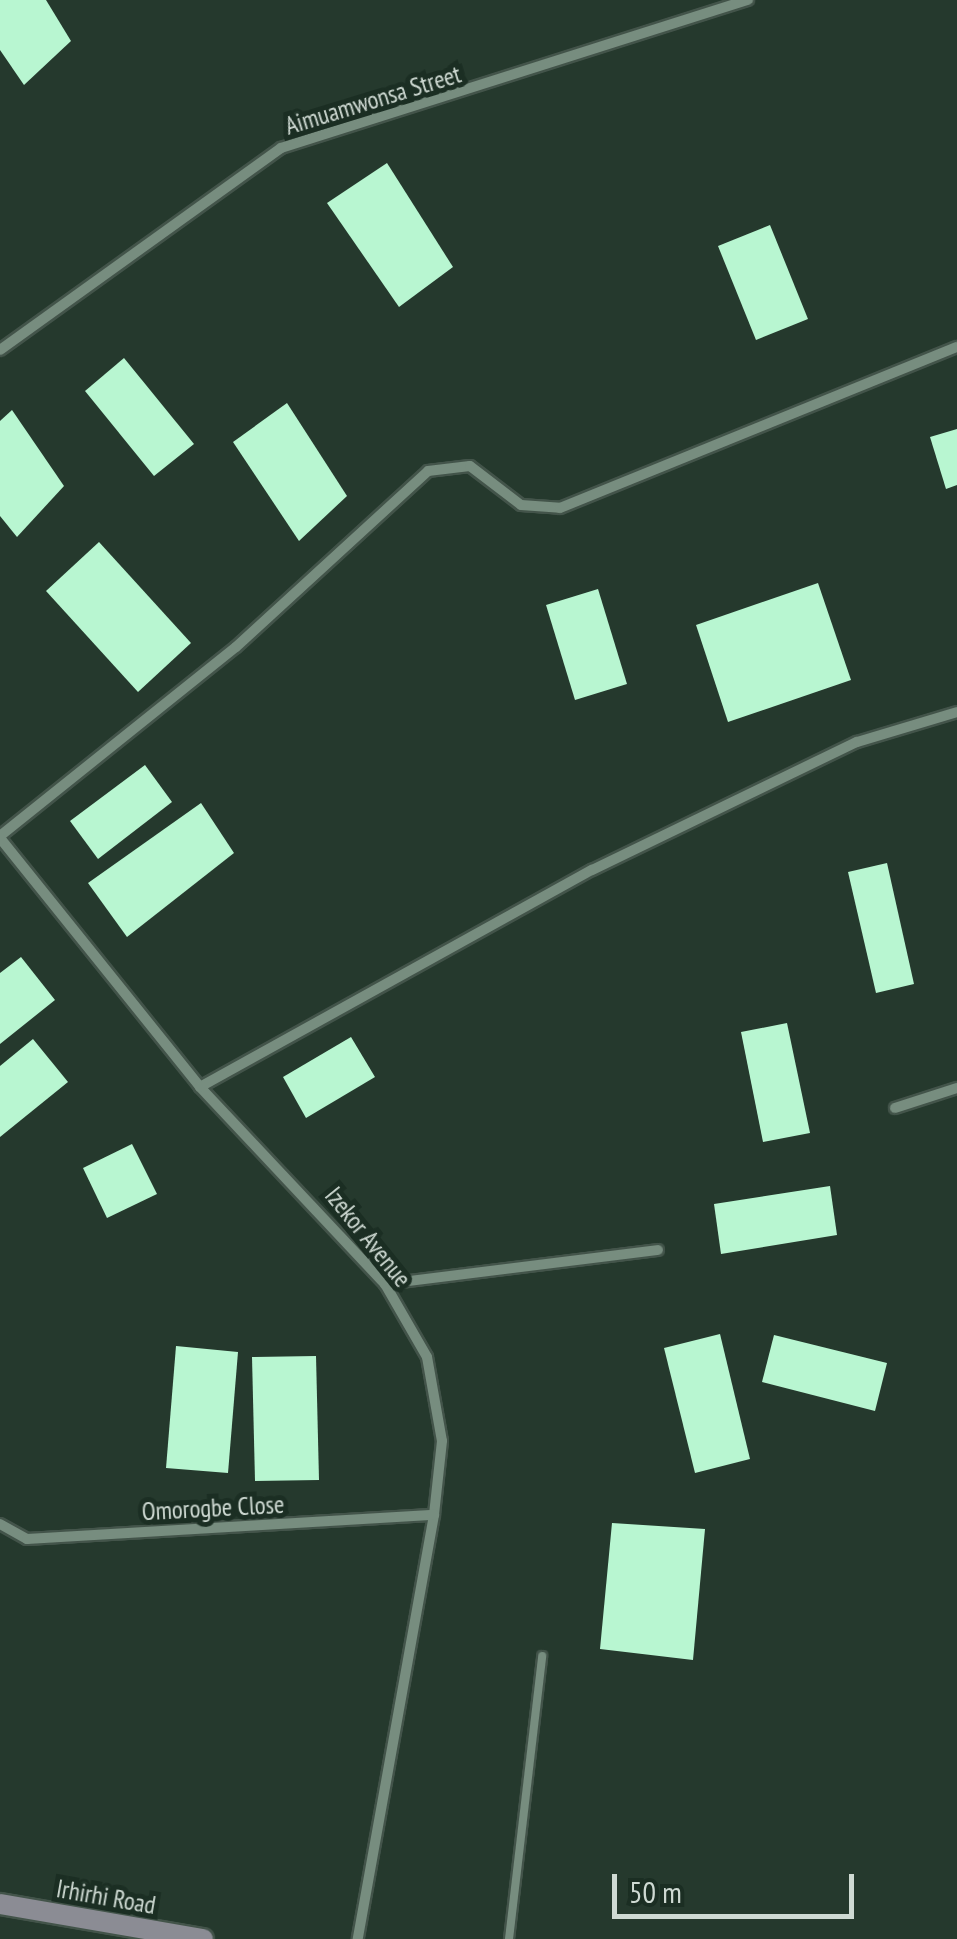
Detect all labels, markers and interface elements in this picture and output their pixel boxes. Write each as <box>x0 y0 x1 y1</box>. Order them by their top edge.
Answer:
street label: Aimuamwonsa Street <box>281 59 465 141</box>
street label: Izekor Avenue <box>318 1181 418 1293</box>
street label: Omorogbe Close <box>141 1489 285 1527</box>
scale bar <box>617 1854 860 1916</box>
text: 50 m <box>629 1872 682 1911</box>
street label: Irhirhi Road <box>54 1874 158 1920</box>

